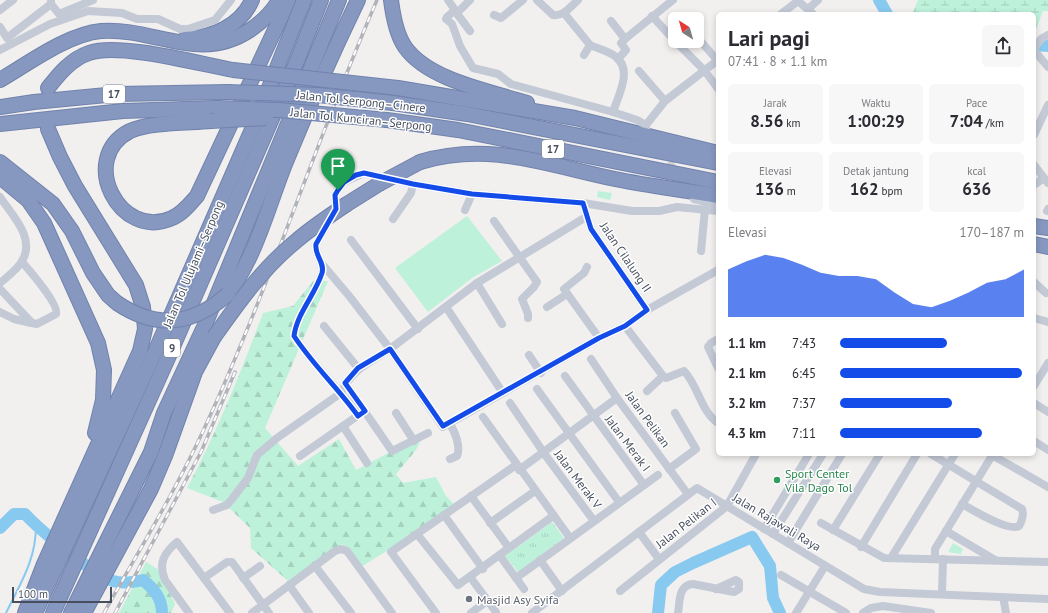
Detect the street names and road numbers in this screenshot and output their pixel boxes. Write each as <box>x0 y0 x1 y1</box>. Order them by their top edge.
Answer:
road number: 17 <box>103 85 125 103</box>
street label: Jalan Tol Serpong–Cinere <box>295 87 426 115</box>
street label: Jalan Tol Kunciran–Serpong <box>289 104 432 134</box>
road number: 17 <box>542 140 564 158</box>
street label: Jalan Tol Ulujami–Serpong <box>159 198 227 331</box>
street label: Jalan Cilalung II <box>596 218 655 295</box>
road number: 9 <box>164 339 180 357</box>
street label: Jalan Pelikan <box>622 387 673 450</box>
street label: Jalan Merak I <box>601 411 654 474</box>
street label: Jalan Merak V <box>551 446 605 511</box>
street label: Jalan Rajawali Raya <box>729 489 824 554</box>
street label: Jalan Pelikan I <box>652 495 719 552</box>

